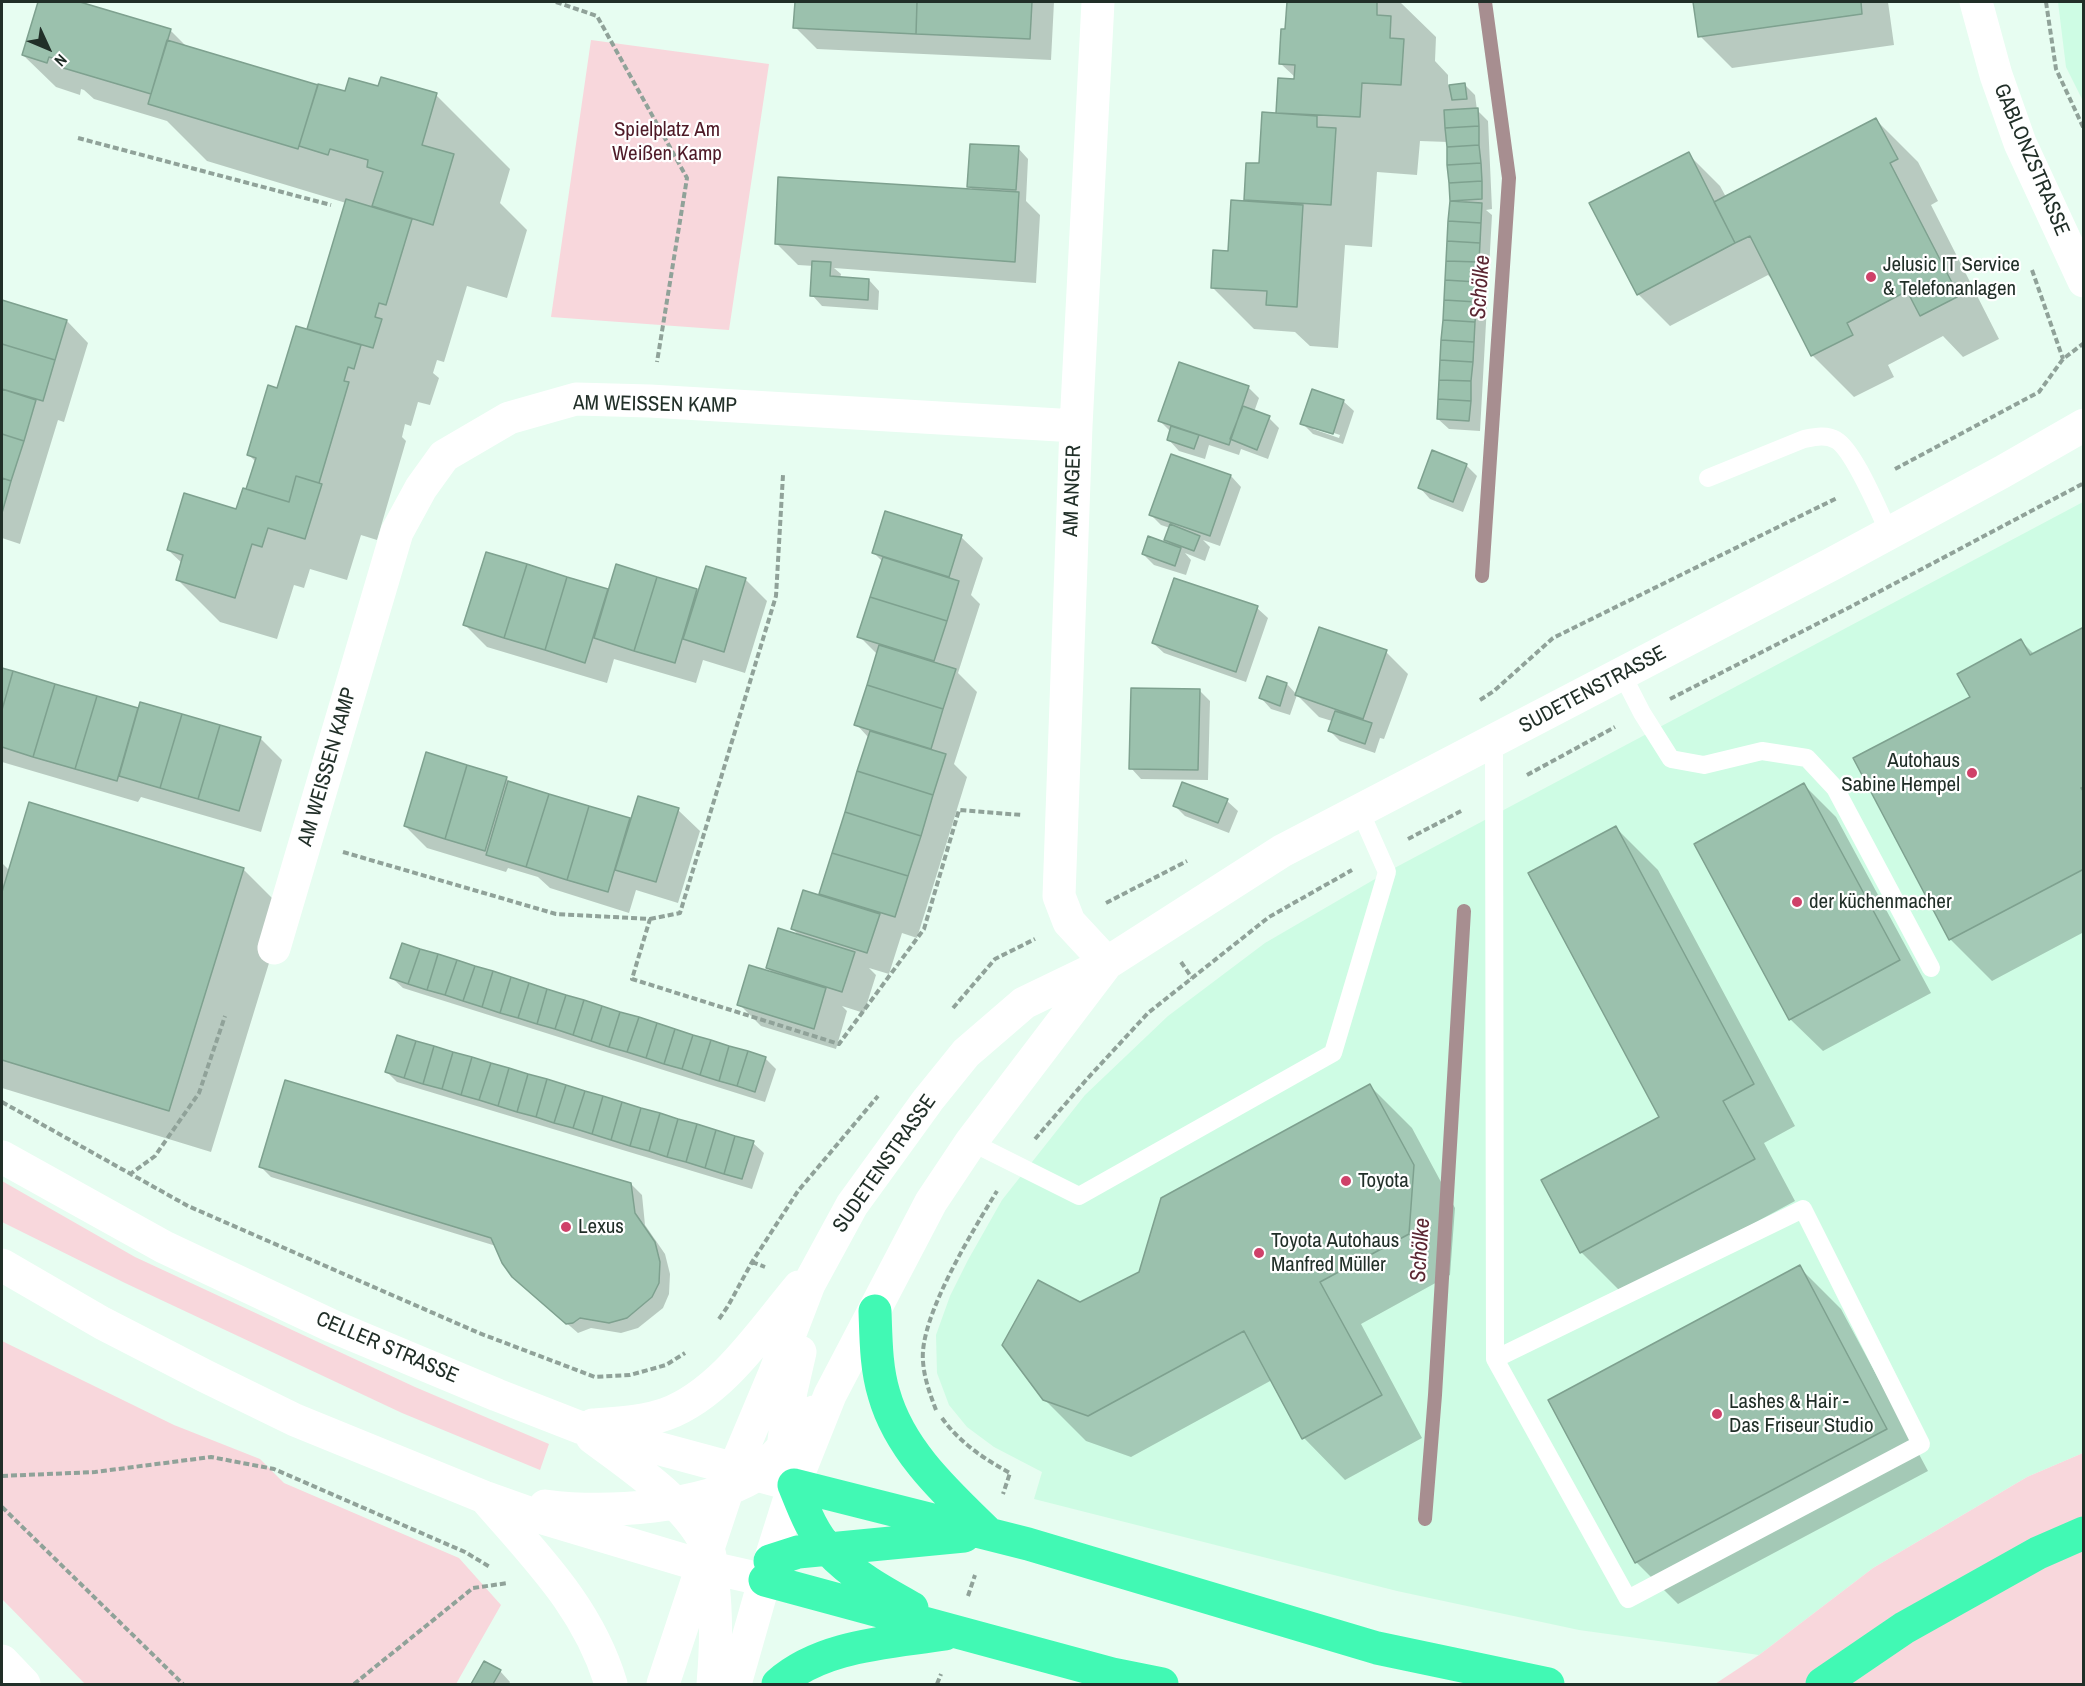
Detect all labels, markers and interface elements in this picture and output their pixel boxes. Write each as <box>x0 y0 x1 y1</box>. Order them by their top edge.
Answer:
north arrow <box>18 18 78 78</box>
text: N <box>50 49 72 72</box>
street label: GABLONZSTRASSE <box>1988 80 2074 240</box>
park label: Spielplatz Am Weißen Kamp <box>612 117 722 167</box>
place label: Jelusic IT Service & Telefonanlagen <box>1883 252 2020 302</box>
water label: Schölke <box>1466 254 1496 320</box>
marker: Jelusic IT Service & Telefonanlagen <box>1864 270 1878 284</box>
street label: AM WEISSEN KAMP <box>573 391 737 419</box>
street label: AM ANGER <box>1059 445 1087 537</box>
street label: SUDETENSTRASSE <box>1515 641 1671 739</box>
street label: AM WEISSEN KAMP <box>293 685 363 849</box>
place label: Autohaus Sabine Hempel <box>1841 748 1960 798</box>
marker: Autohaus Sabine Hempel <box>1965 766 1979 780</box>
place label: der küchenmacher <box>1809 889 1952 915</box>
marker: der küchenmacher <box>1790 895 1804 909</box>
street label: SUDETENSTRASSE <box>828 1090 942 1238</box>
place label: Toyota <box>1358 1168 1409 1194</box>
marker: Toyota <box>1339 1174 1353 1188</box>
place label: Lexus <box>578 1214 624 1240</box>
water label: Schölke <box>1406 1217 1436 1283</box>
marker: Lexus <box>559 1220 573 1234</box>
place label: Toyota Autohaus Manfred Müller <box>1271 1228 1399 1278</box>
marker: Toyota Autohaus Manfred Müller <box>1252 1246 1266 1260</box>
street label: CELLER STRASSE <box>312 1307 462 1389</box>
place label: Lashes & Hair - Das Friseur Studio <box>1729 1389 1874 1439</box>
marker: Lashes & Hair - Das Friseur Studio <box>1710 1407 1724 1421</box>

